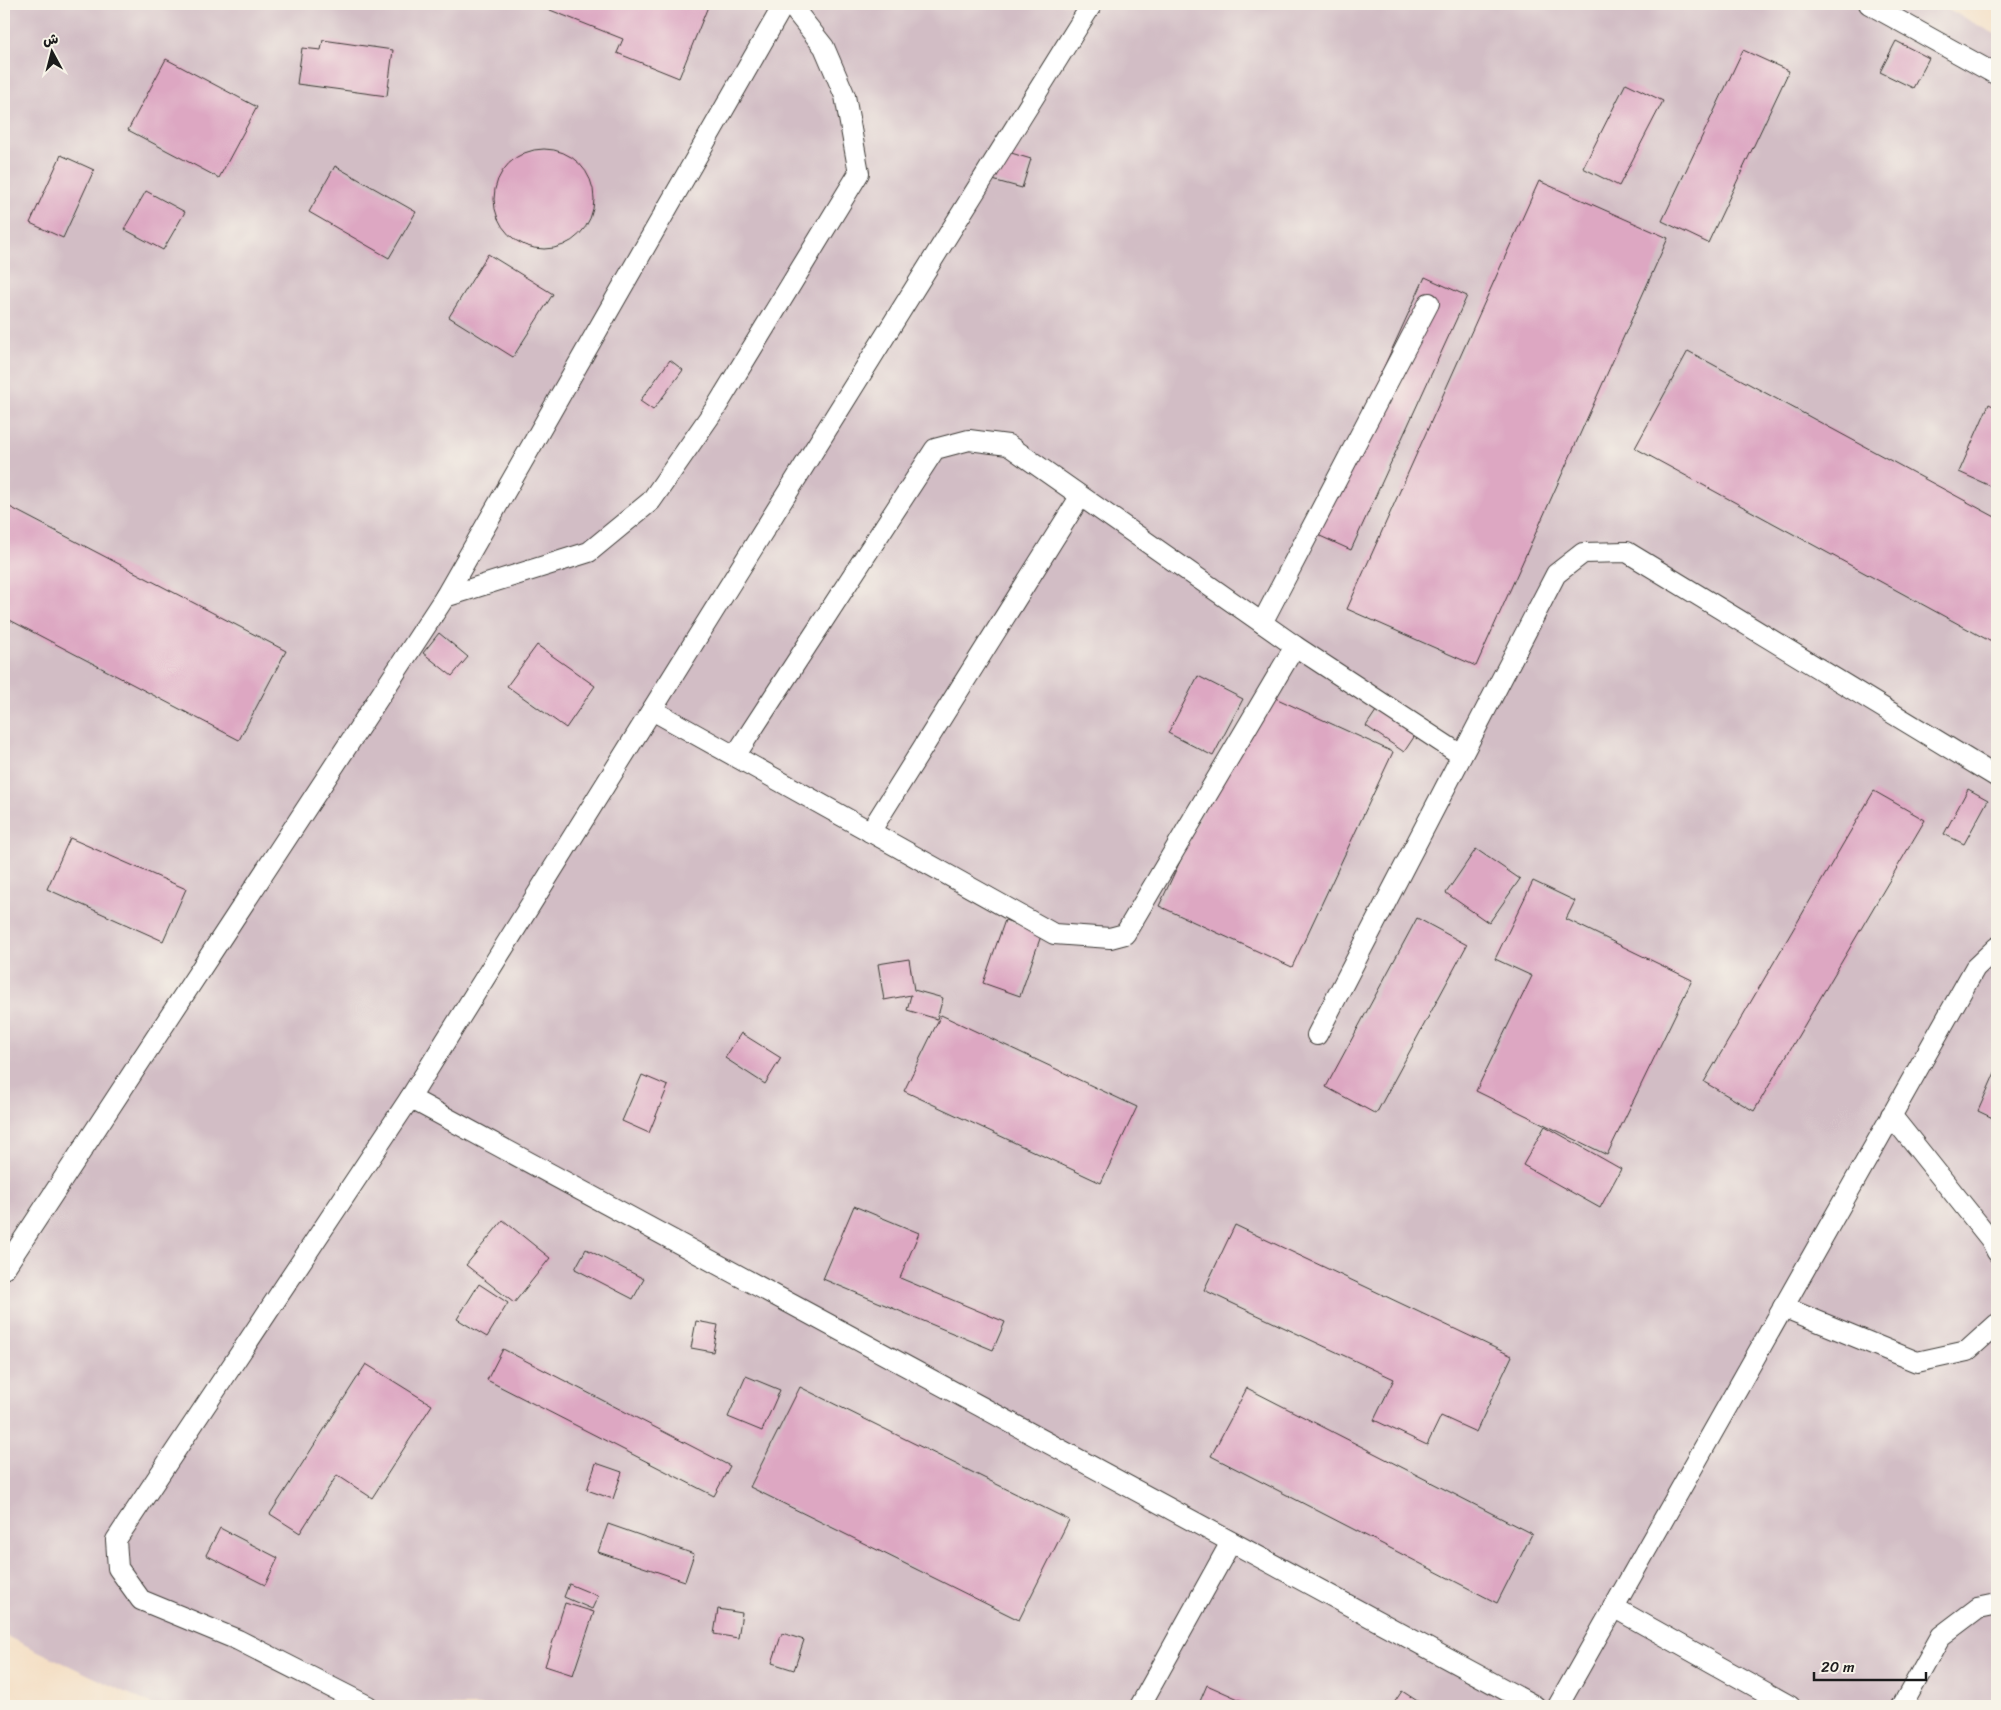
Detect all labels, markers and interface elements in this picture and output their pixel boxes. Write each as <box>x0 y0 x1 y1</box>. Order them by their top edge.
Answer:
text: ش <box>41 26 60 53</box>
north arrow <box>28 28 78 78</box>
scale bar <box>1814 1650 1926 1682</box>
text: 20 m <box>1821 1654 1855 1680</box>

